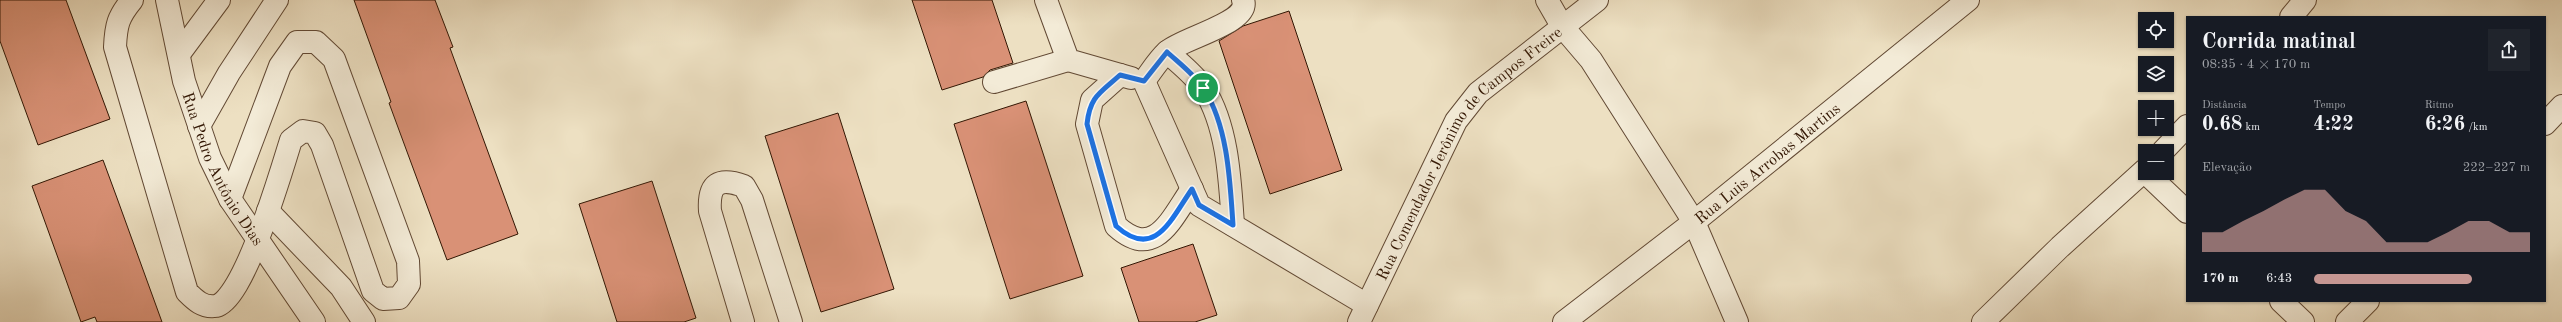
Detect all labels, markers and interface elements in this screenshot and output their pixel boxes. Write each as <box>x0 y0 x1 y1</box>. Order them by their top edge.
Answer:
map controls <box>2138 12 2174 180</box>
button: locate <box>2138 12 2174 48</box>
street label: Rua Comendador Jerônimo de Campos Freire <box>1374 25 1566 283</box>
button: share <box>2488 29 2530 71</box>
text: Corrida matinal <box>2202 31 2356 53</box>
button: layers <box>2138 56 2174 92</box>
text: 08:35 · 4 × 170 m <box>2202 58 2310 71</box>
pin <box>1186 71 1220 105</box>
icon: arrive <box>1192 77 1214 99</box>
street label: Rua Pedro Antônio Dias <box>178 90 265 249</box>
button: + <box>2138 100 2174 136</box>
text: Distância <box>2202 100 2247 111</box>
text: Tempo <box>2313 100 2345 111</box>
text: Ritmo <box>2425 100 2454 111</box>
street label: Rua Luis Arrobas Martins <box>1693 101 1844 228</box>
text: 0.68 <box>2202 115 2242 135</box>
text: 4:22 <box>2313 115 2354 135</box>
text: 6:26 <box>2425 115 2465 135</box>
text: km <box>2242 122 2260 133</box>
text: /km <box>2465 122 2488 133</box>
button: − <box>2138 144 2174 180</box>
text: Elevação <box>2202 161 2252 174</box>
text: 222–227 m <box>2463 161 2530 174</box>
text: 170 m <box>2202 272 2239 285</box>
text: 6:43 <box>2266 272 2292 285</box>

